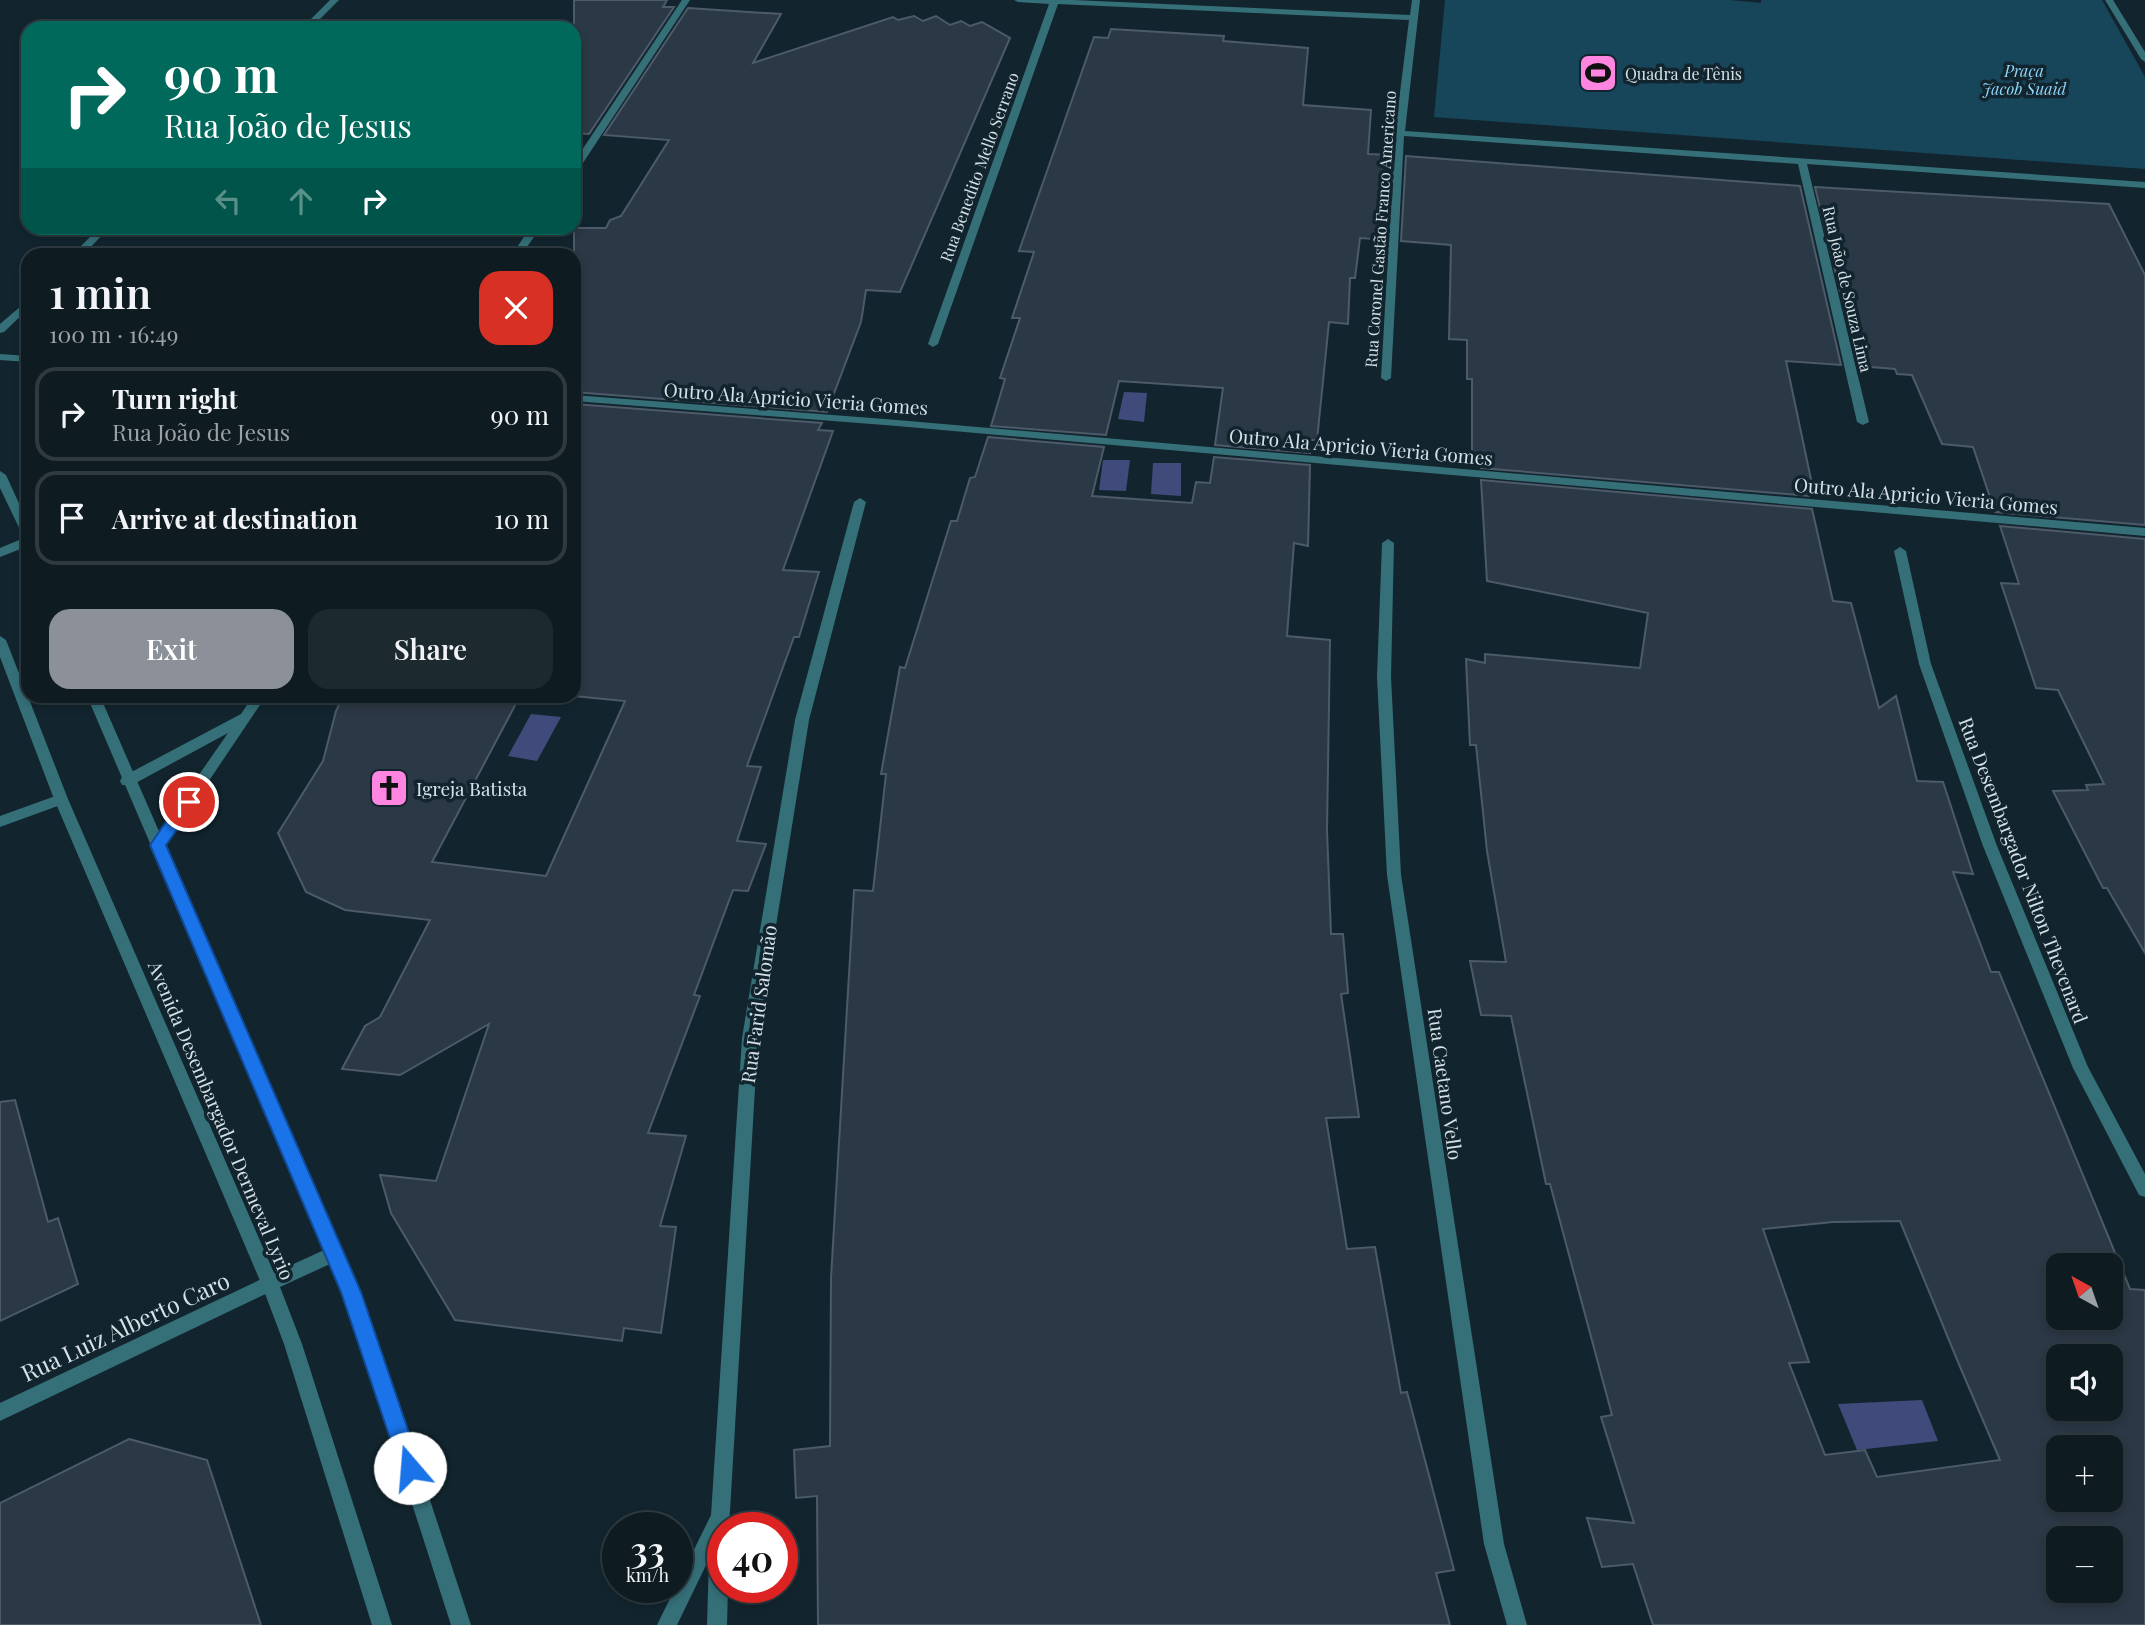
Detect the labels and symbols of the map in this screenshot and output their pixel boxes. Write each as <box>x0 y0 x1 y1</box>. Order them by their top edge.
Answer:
sports icon: Quadra de Tênis <box>1577 52 1619 94</box>
park label: Praça Jacob Suaid <box>1982 60 2068 99</box>
place label: Quadra de Tênis <box>1625 63 1742 84</box>
street label: Rua Benedito Mello Serrano <box>935 69 1023 265</box>
street label: Rua Coronel Gastão Franco Americano <box>1360 90 1400 368</box>
street label: Rua João de Souza Lima <box>1819 204 1877 374</box>
street label: Outro Ala Apricio Vieria Gomes <box>663 376 929 420</box>
street label: Outro Ala Apricio Vieria Gomes <box>1228 422 1494 470</box>
street label: Outro Ala Apricio Vieria Gomes <box>1793 471 2059 519</box>
street label: Rua Desembargador Nilton Thevenard <box>1953 713 2095 1027</box>
church icon: Igreja Batista <box>368 767 410 809</box>
pin <box>159 772 219 832</box>
place label: Igreja Batista <box>416 775 528 801</box>
street label: Rua Farid Salomão <box>734 923 782 1085</box>
street label: Avenida Desembargador Dermeval Lyrio <box>142 956 301 1283</box>
street label: Rua Caetano Vello <box>1422 1006 1470 1162</box>
north arrow <box>2046 1253 2123 1330</box>
street label: Rua Luiz Alberto Caro <box>16 1264 234 1388</box>
position arrow <box>373 1431 447 1505</box>
speed limit sign: 40 <box>707 1512 798 1603</box>

